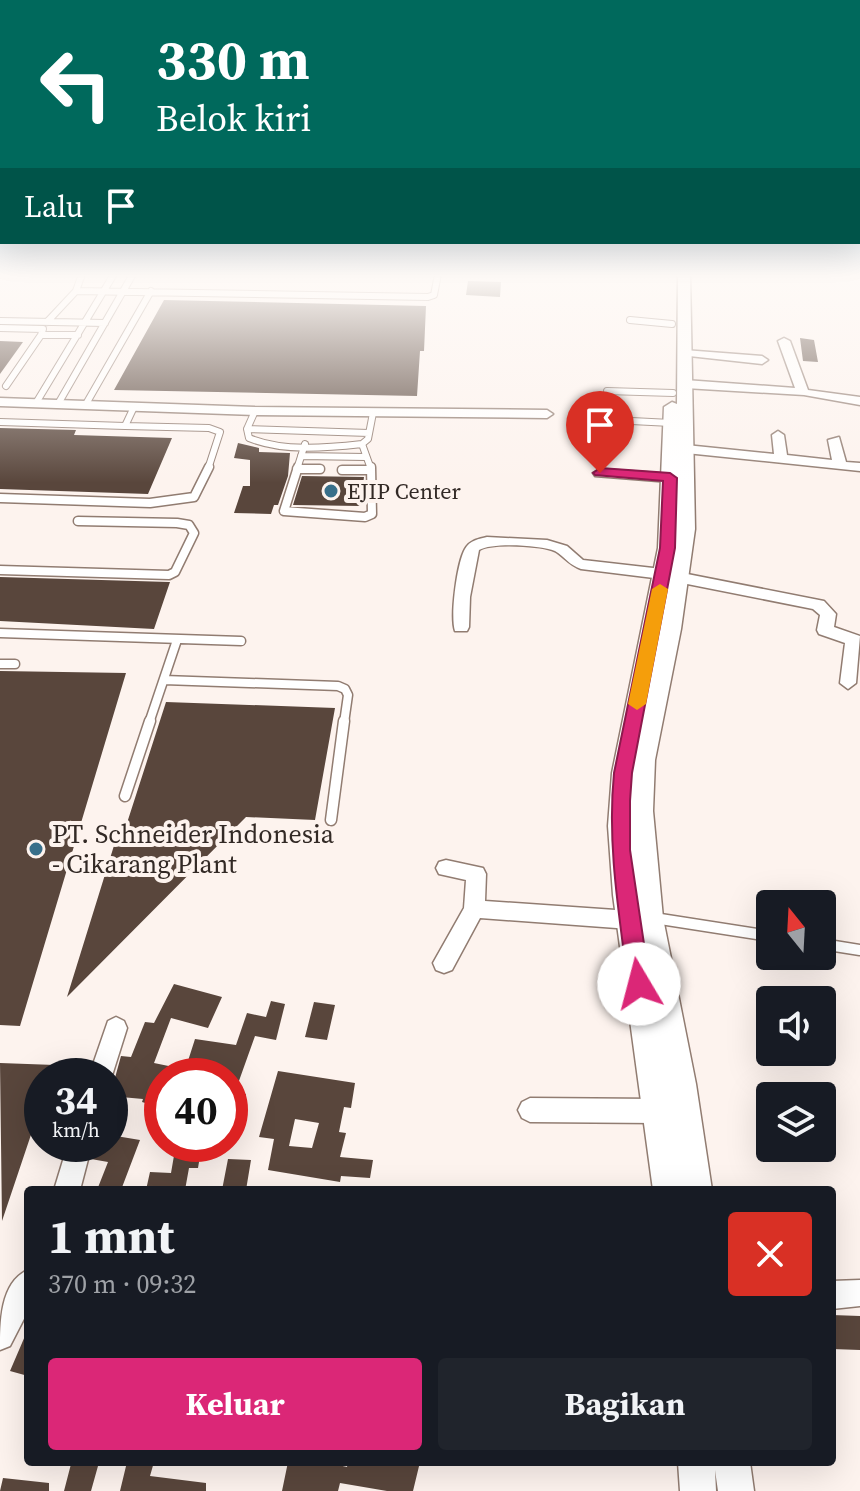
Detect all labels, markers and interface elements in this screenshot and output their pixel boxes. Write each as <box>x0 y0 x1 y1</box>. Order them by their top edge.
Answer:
text: 330 m <box>156 21 310 98</box>
icon: left <box>24 32 128 136</box>
text: Belok kiri <box>156 94 311 143</box>
icon: arrive <box>99 184 143 228</box>
text: Lalu <box>24 186 83 227</box>
pin <box>566 391 634 473</box>
icon: arrive <box>578 403 622 447</box>
place label: EJIP Center <box>347 476 461 506</box>
marker: EJIP Center <box>322 482 340 500</box>
place label: PT. Schneider Indonesia - Cikarang Plant <box>52 816 335 882</box>
marker: PT. Schneider Indonesia - Cikarang Plant <box>27 840 45 858</box>
north arrow <box>756 890 836 970</box>
map controls <box>756 890 836 1162</box>
position arrow <box>597 942 681 1026</box>
button: sound <box>756 986 836 1066</box>
speed limit sign: 40 <box>144 1058 248 1162</box>
text: 34 <box>54 1073 98 1127</box>
button: layers <box>756 1082 836 1162</box>
text: km/h <box>52 1116 100 1144</box>
text: 1 mnt <box>48 1203 174 1269</box>
button: close <box>728 1212 812 1296</box>
text: 370 m · 09:32 <box>48 1266 196 1302</box>
button: Keluar <box>48 1358 422 1450</box>
button: Bagikan <box>438 1358 812 1450</box>

